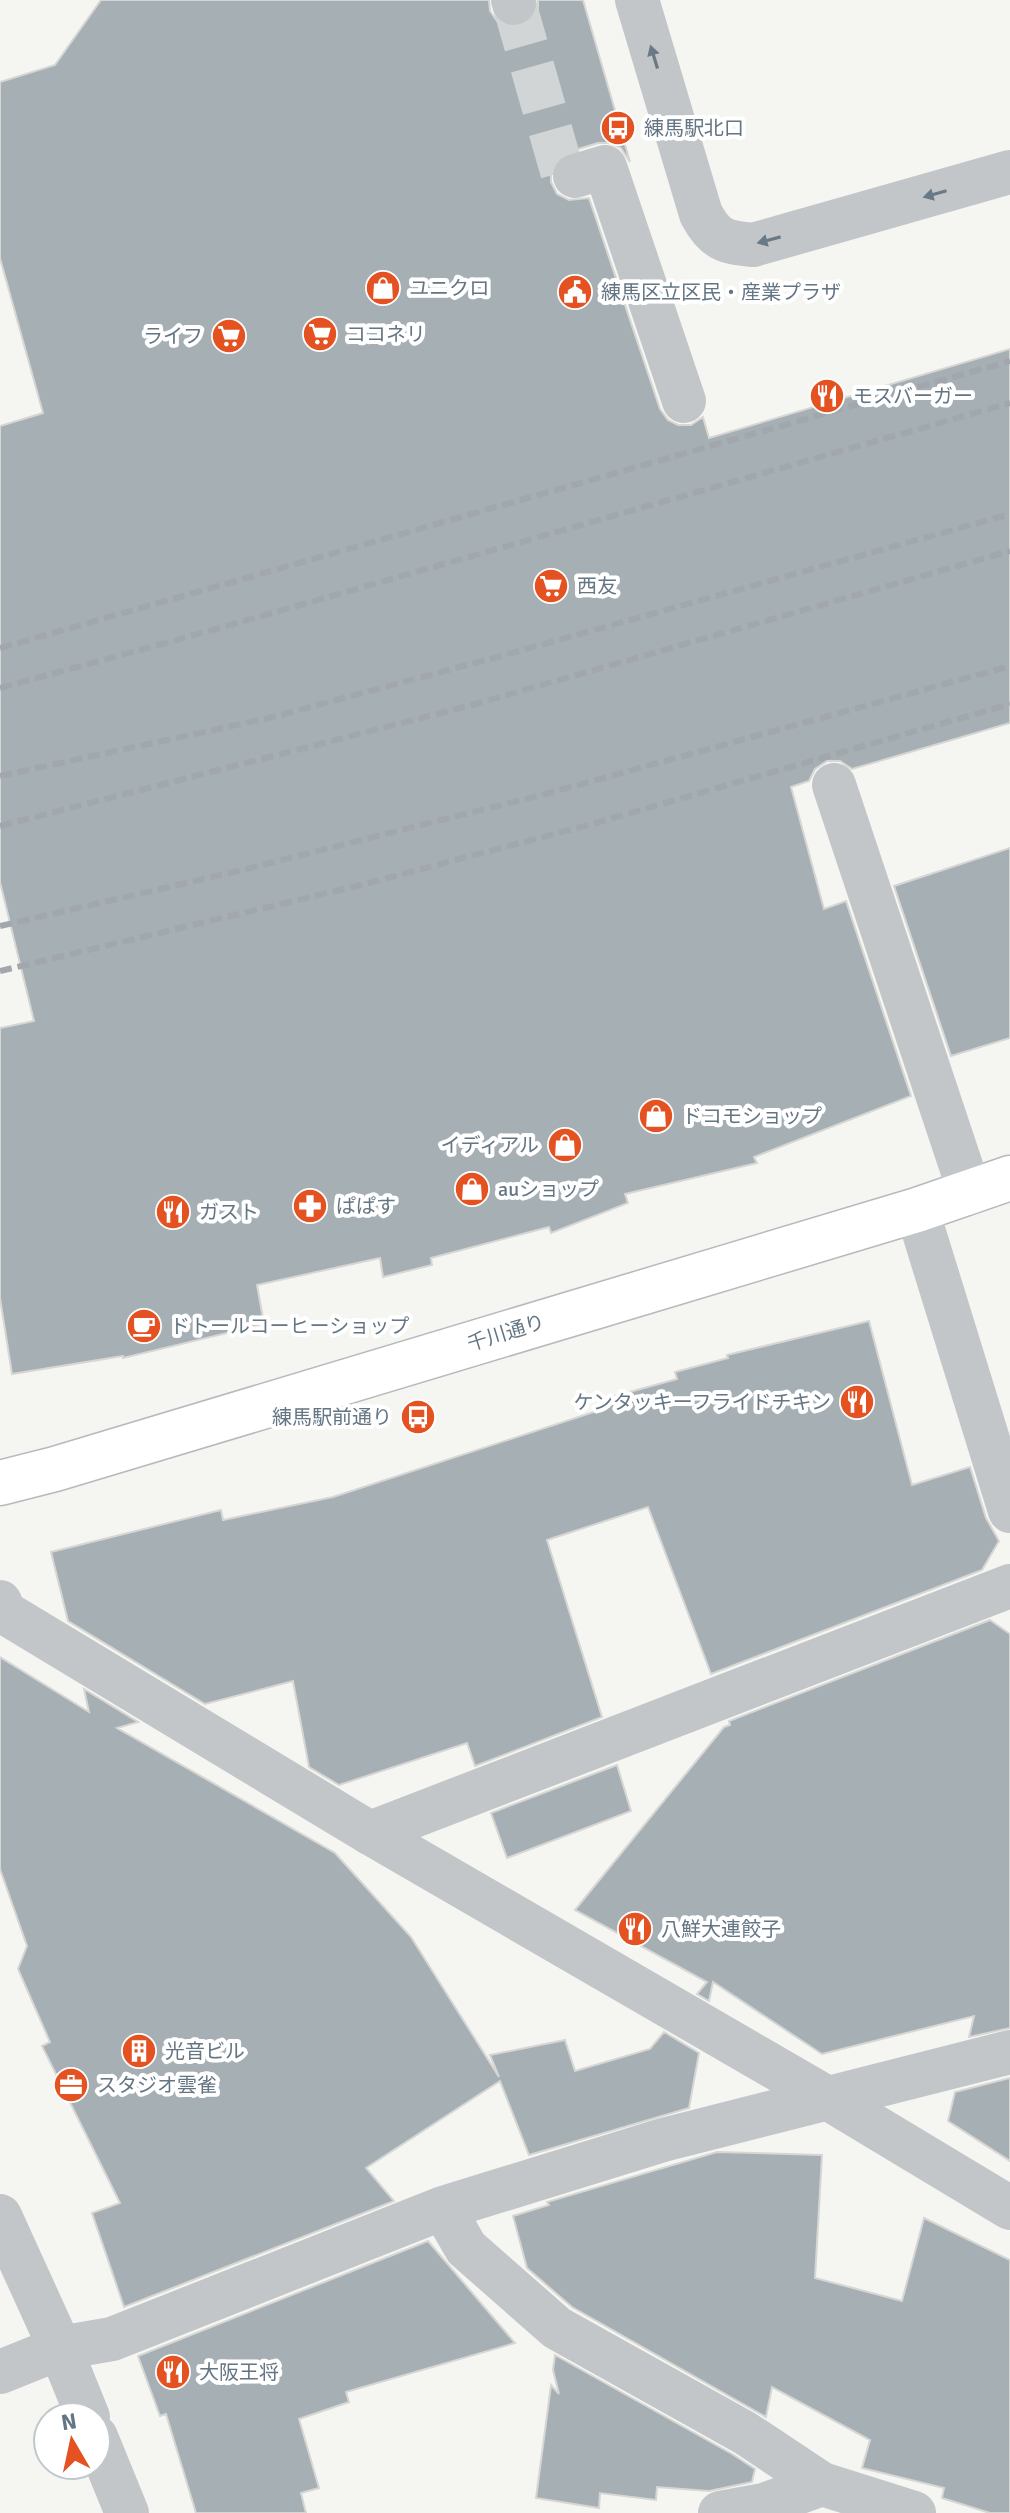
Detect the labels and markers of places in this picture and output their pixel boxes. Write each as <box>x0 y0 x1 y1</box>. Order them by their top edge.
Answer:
bus stop icon: 練馬駅北口 <box>599 109 637 147</box>
place label: 練馬駅北口 <box>644 116 744 141</box>
shop icon: ユニクロ <box>364 269 402 307</box>
public building icon: 練馬区立区民・産業プラザ <box>556 273 594 311</box>
place label: ユニクロ <box>409 276 489 301</box>
place label: 練馬区立区民・産業プラザ <box>601 280 841 305</box>
supermarket icon: ココネリ <box>301 315 339 353</box>
supermarket icon: ライフ <box>210 317 248 355</box>
place label: ココネリ <box>346 322 426 347</box>
place label: ライフ <box>143 324 203 349</box>
restaurant icon: モスバーガー <box>808 377 846 415</box>
place label: モスバーガー <box>853 384 973 409</box>
supermarket icon: 西友 <box>532 567 570 605</box>
place label: 西友 <box>577 574 617 599</box>
shop icon: ドコモショップ <box>637 1097 675 1135</box>
place label: ドコモショップ <box>682 1104 822 1129</box>
shop icon: イディアル <box>546 1126 584 1164</box>
place label: イディアル <box>441 1133 539 1158</box>
shop icon: auショップ <box>453 1170 491 1208</box>
place label: auショップ <box>498 1177 599 1202</box>
pharmacy icon: ぱぱす <box>291 1187 329 1225</box>
restaurant icon: ガスト <box>154 1193 192 1231</box>
place label: ぱぱす <box>336 1194 396 1219</box>
place label: ガスト <box>199 1200 259 1225</box>
cafe icon: ドトールコーヒーショップ <box>125 1307 163 1345</box>
place label: ドトールコーヒーショップ <box>170 1314 409 1339</box>
restaurant icon: ケンタッキーフライドチキン <box>838 1383 876 1421</box>
place label: ケンタッキーフライドチキン <box>573 1390 831 1415</box>
bus stop icon: 練馬駅前通り <box>399 1398 437 1436</box>
place label: 練馬駅前通り <box>272 1405 392 1430</box>
restaurant icon: 八鮮大連餃子 <box>616 1910 654 1948</box>
place label: 八鮮大連餃子 <box>661 1917 781 1942</box>
building icon: 光音ビル <box>120 2032 158 2070</box>
place label: 光音ビル <box>165 2039 245 2064</box>
office icon: スタジオ雲雀 <box>52 2066 90 2104</box>
place label: スタジオ雲雀 <box>97 2073 217 2098</box>
restaurant icon: 大阪王将 <box>154 2353 192 2391</box>
place label: 大阪王将 <box>199 2360 279 2385</box>

